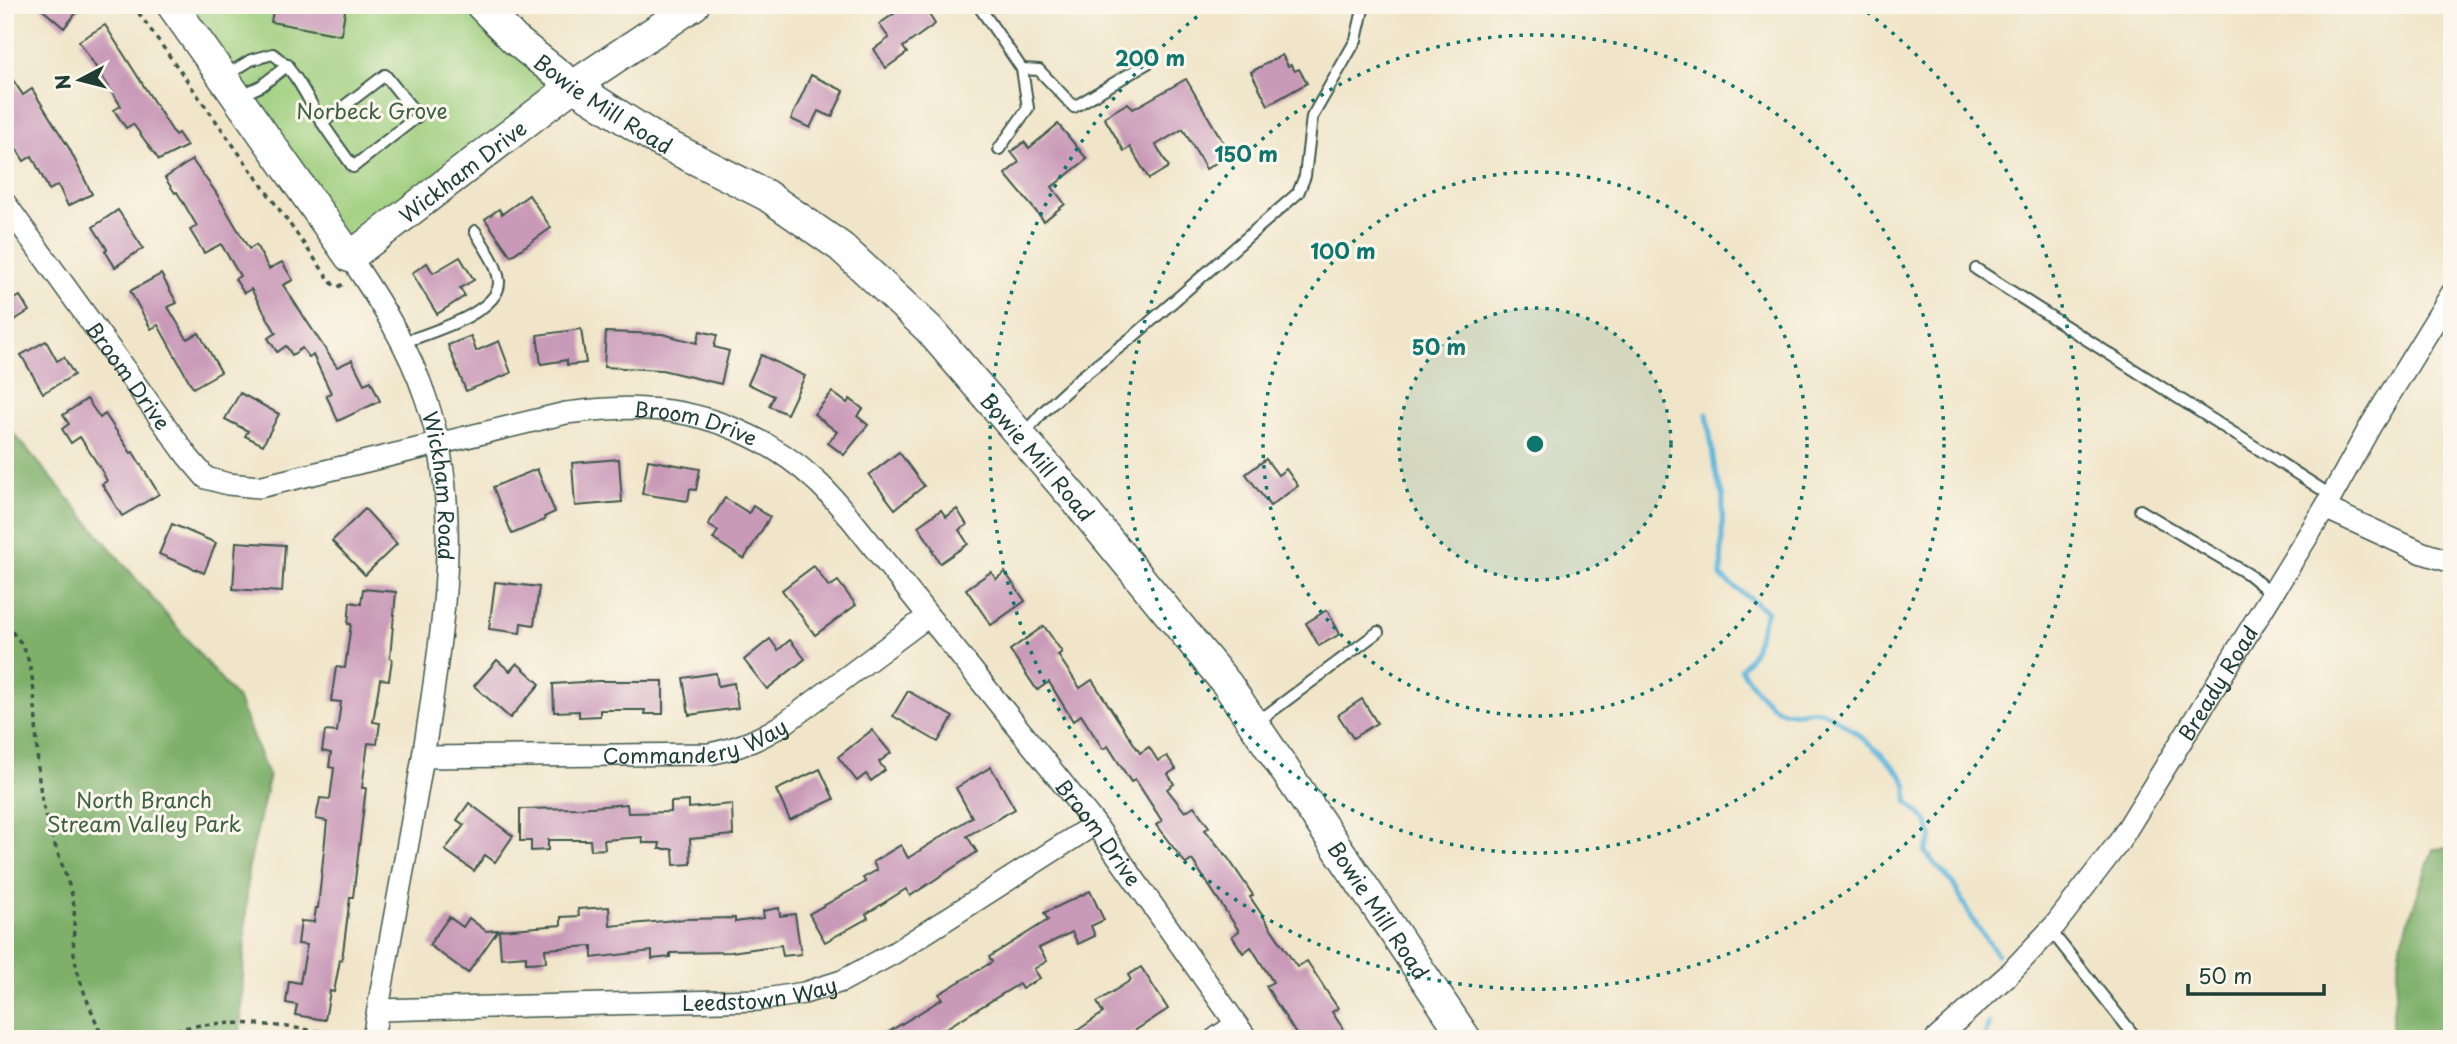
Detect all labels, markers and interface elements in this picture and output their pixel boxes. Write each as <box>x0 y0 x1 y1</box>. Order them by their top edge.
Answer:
text: 200 m <box>1115 41 1185 73</box>
street label: Bowie Mill Road <box>528 45 678 161</box>
north arrow <box>46 46 116 116</box>
text: N <box>47 73 77 91</box>
park label: Norbeck Grove <box>296 94 448 126</box>
street label: Wickham Drive <box>392 112 533 230</box>
text: 150 m <box>1214 137 1278 169</box>
text: 100 m <box>1310 234 1376 266</box>
street label: Broom Drive <box>79 314 179 436</box>
text: 50 m <box>1412 330 1466 362</box>
street label: Bowie Mill Road <box>974 385 1102 528</box>
street label: Broom Drive <box>633 392 763 453</box>
street label: Wickham Road <box>415 407 463 561</box>
centre of rings <box>1523 432 1547 456</box>
street label: Bready Road <box>2170 619 2265 746</box>
street label: Commandery Way <box>602 710 793 771</box>
street label: Broom Drive <box>1048 771 1150 892</box>
park label: North Branch Stream Valley Park <box>47 783 241 839</box>
street label: Bowie Mill Road <box>1321 834 1437 985</box>
scale bar <box>2188 953 2324 997</box>
text: 50 m <box>2198 959 2252 991</box>
street label: Leedstown Way <box>681 968 841 1018</box>

